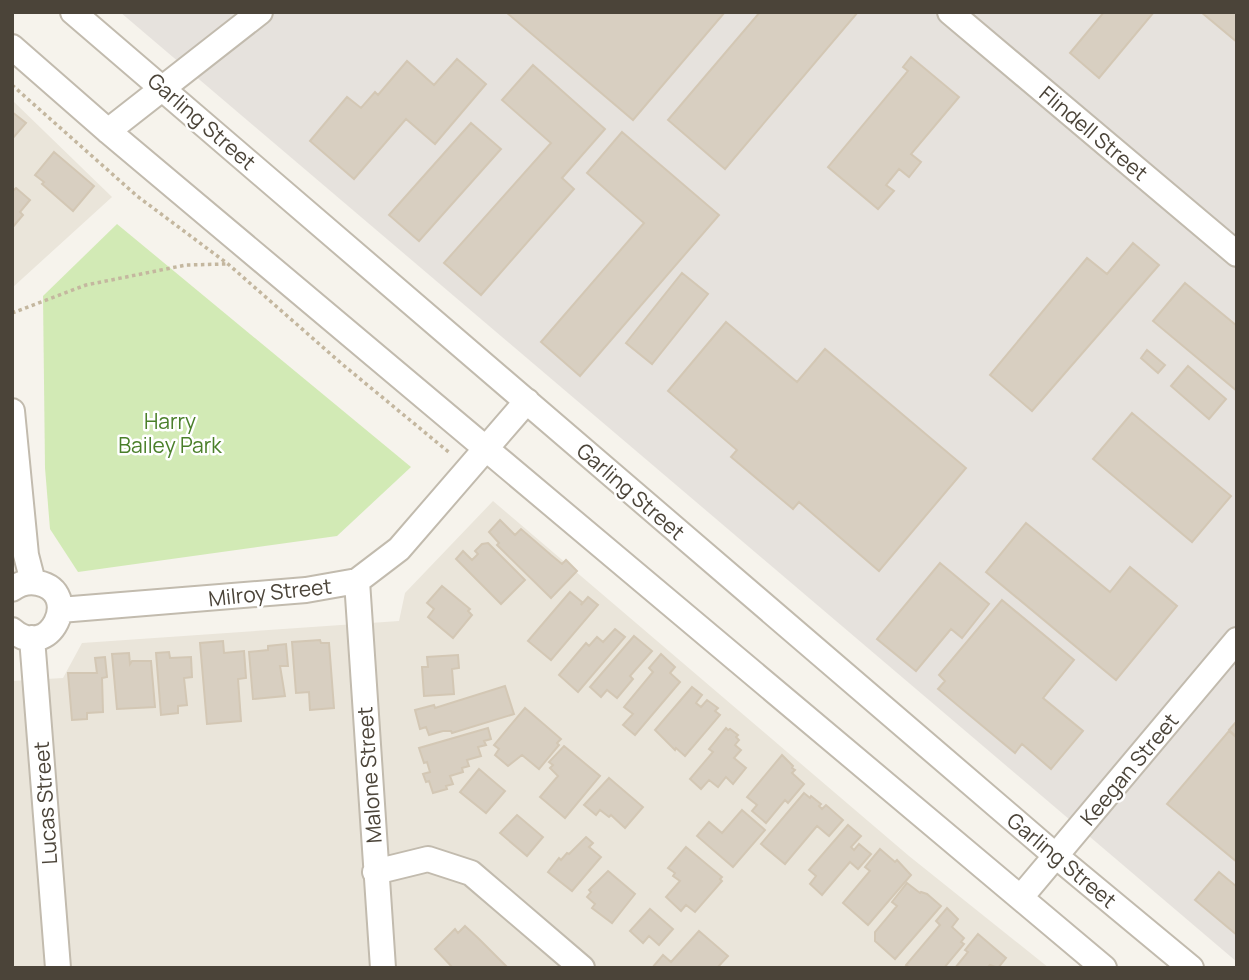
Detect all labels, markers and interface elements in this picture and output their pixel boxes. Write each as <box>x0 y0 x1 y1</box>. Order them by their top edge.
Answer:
street label: Garling Street <box>142 66 262 176</box>
street label: Flindell Street <box>1034 79 1154 187</box>
park label: Harry Bailey Park <box>118 407 222 459</box>
street label: Garling Street <box>571 436 691 546</box>
street label: Milroy Street <box>207 572 333 612</box>
street label: Malone Street <box>350 706 388 844</box>
street label: Keegan Street <box>1074 707 1184 831</box>
street label: Lucas Street <box>27 741 63 865</box>
street label: Garling Street <box>1001 806 1123 914</box>

